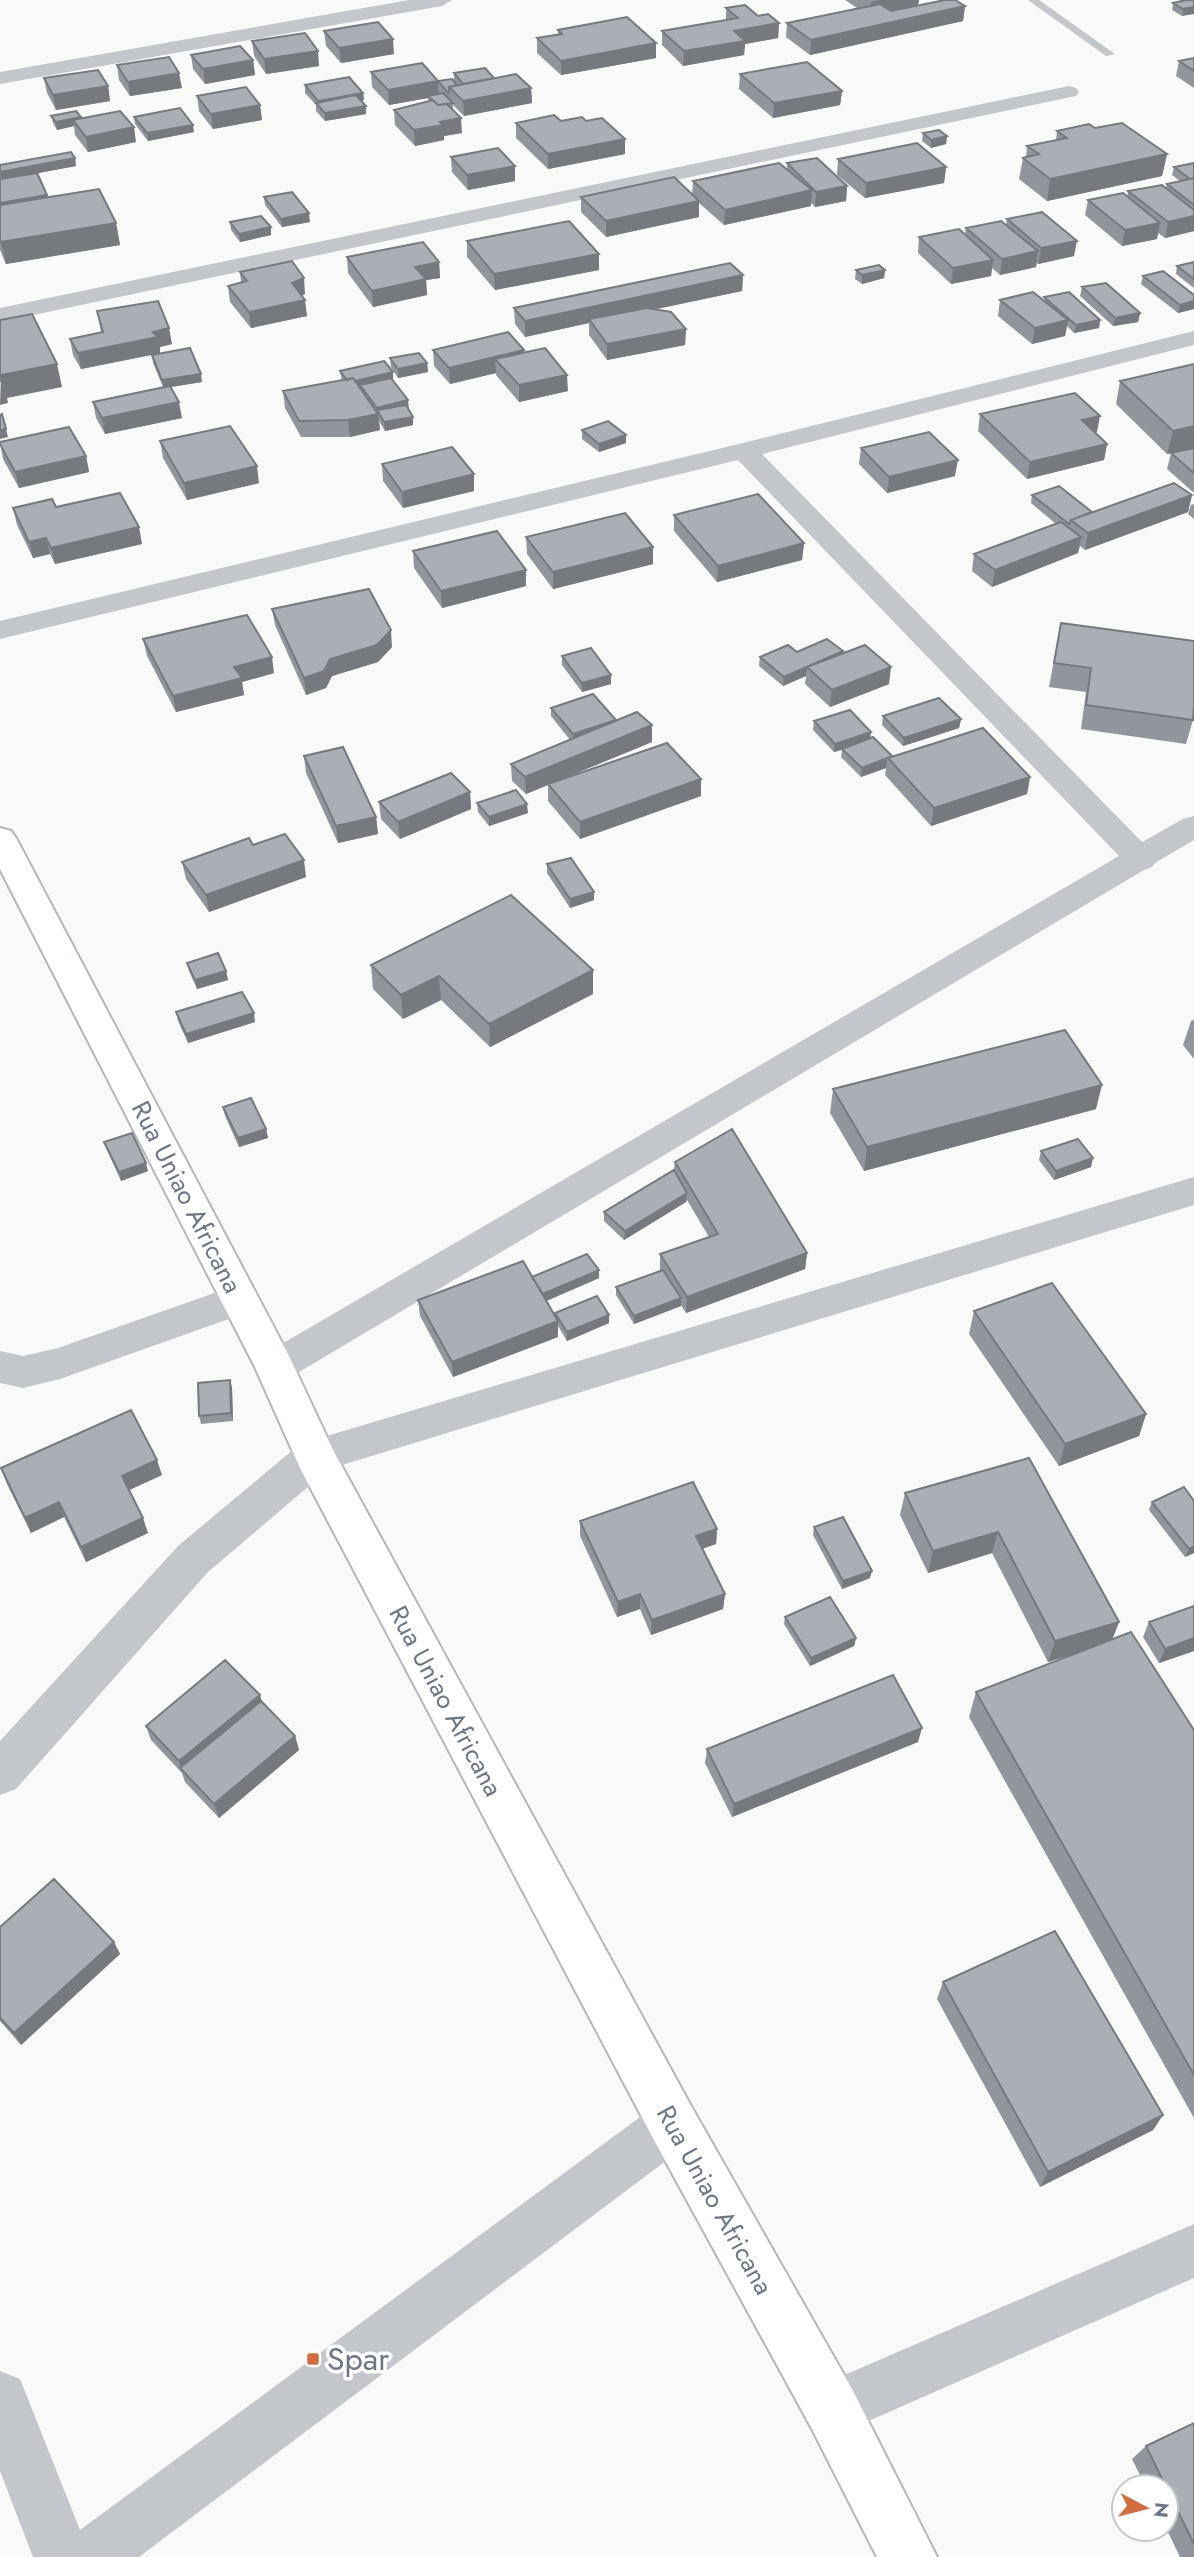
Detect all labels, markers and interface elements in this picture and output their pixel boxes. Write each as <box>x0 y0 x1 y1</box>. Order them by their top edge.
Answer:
street label: Rua Uniao Africana <box>122 1094 252 1300</box>
street label: Rua Uniao Africana <box>380 1599 512 1803</box>
street label: Rua Uniao Africana <box>647 2098 783 2302</box>
place label: Spar <box>327 2336 389 2382</box>
marker: Spar <box>305 2351 321 2367</box>
north arrow <box>1110 2473 1180 2543</box>
text: N <box>1147 2501 1176 2519</box>

